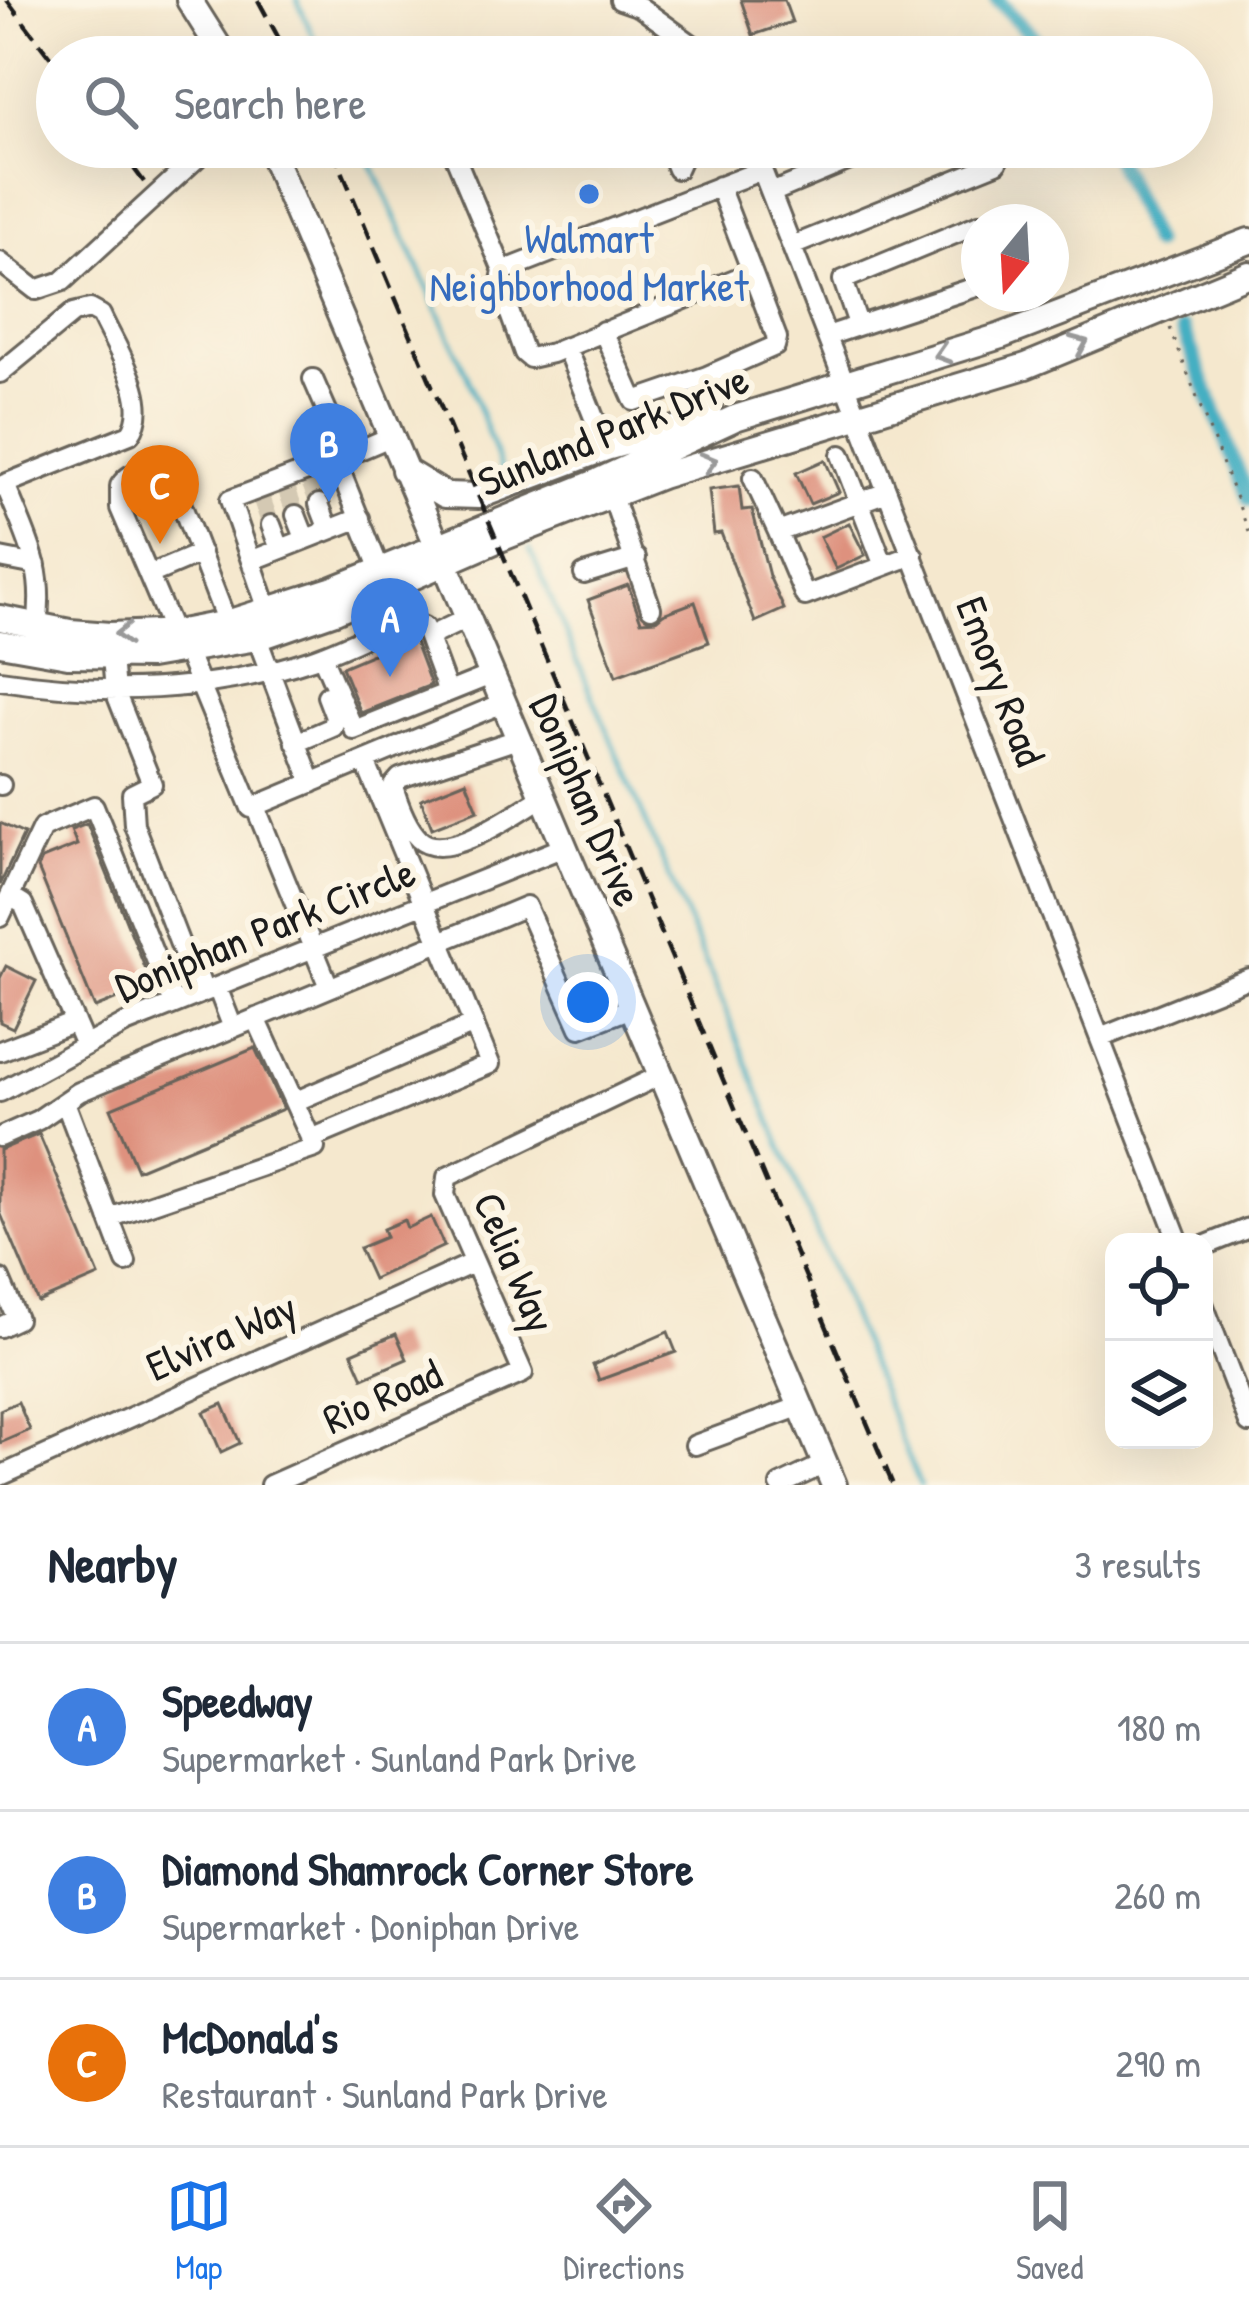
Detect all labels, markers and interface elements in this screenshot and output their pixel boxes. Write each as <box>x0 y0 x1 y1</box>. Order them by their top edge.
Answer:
search box <box>36 36 1213 168</box>
icon: search <box>78 69 144 135</box>
text: Search here <box>174 72 366 133</box>
marker: Walmart Neighborhood Market <box>576 181 602 207</box>
north arrow <box>961 204 1069 312</box>
place label: Walmart Neighborhood Market <box>430 209 749 314</box>
one-way arrow <box>1069 334 1090 358</box>
one-way arrow <box>932 340 953 365</box>
street label: Sunland Park Drive <box>469 349 756 510</box>
pin: B <box>290 403 368 502</box>
pin: C <box>121 445 199 544</box>
one-way arrow <box>698 451 719 476</box>
pin: A <box>351 578 429 677</box>
street label: Emory Road <box>943 588 1060 773</box>
one-way arrow <box>113 620 132 646</box>
street label: Doniphan Drive <box>517 685 658 915</box>
street label: Doniphan Park Circle <box>106 842 423 1015</box>
your location <box>558 972 618 1032</box>
street label: Celia Way <box>461 1183 570 1340</box>
map controls <box>1105 1233 1213 1449</box>
button: locate <box>1105 1233 1213 1341</box>
street label: Elvira Way <box>137 1277 305 1394</box>
button: layers <box>1105 1341 1213 1449</box>
street label: Rio Road <box>314 1344 450 1447</box>
text: Nearby <box>48 1529 178 1598</box>
text: 3 results <box>1075 1537 1201 1590</box>
text: Speedway <box>162 1670 313 1731</box>
text: A <box>77 1700 97 1753</box>
text: 180 m <box>1117 1700 1201 1753</box>
text: Supermarket · Sunland Park Drive <box>162 1731 637 1784</box>
text: Diamond Shamrock Corner Store <box>162 1838 693 1899</box>
text: B <box>77 1868 97 1921</box>
text: 260 m <box>1114 1868 1201 1921</box>
text: Supermarket · Doniphan Drive <box>162 1899 579 1952</box>
text: McDonald's <box>162 2006 338 2067</box>
text: C <box>76 2036 98 2089</box>
text: 290 m <box>1115 2036 1201 2089</box>
text: Restaurant · Sunland Park Drive <box>162 2067 608 2120</box>
tab: Map <box>166 2173 232 2289</box>
tab: Directions <box>563 2173 685 2289</box>
tab: Saved <box>1016 2173 1083 2289</box>

